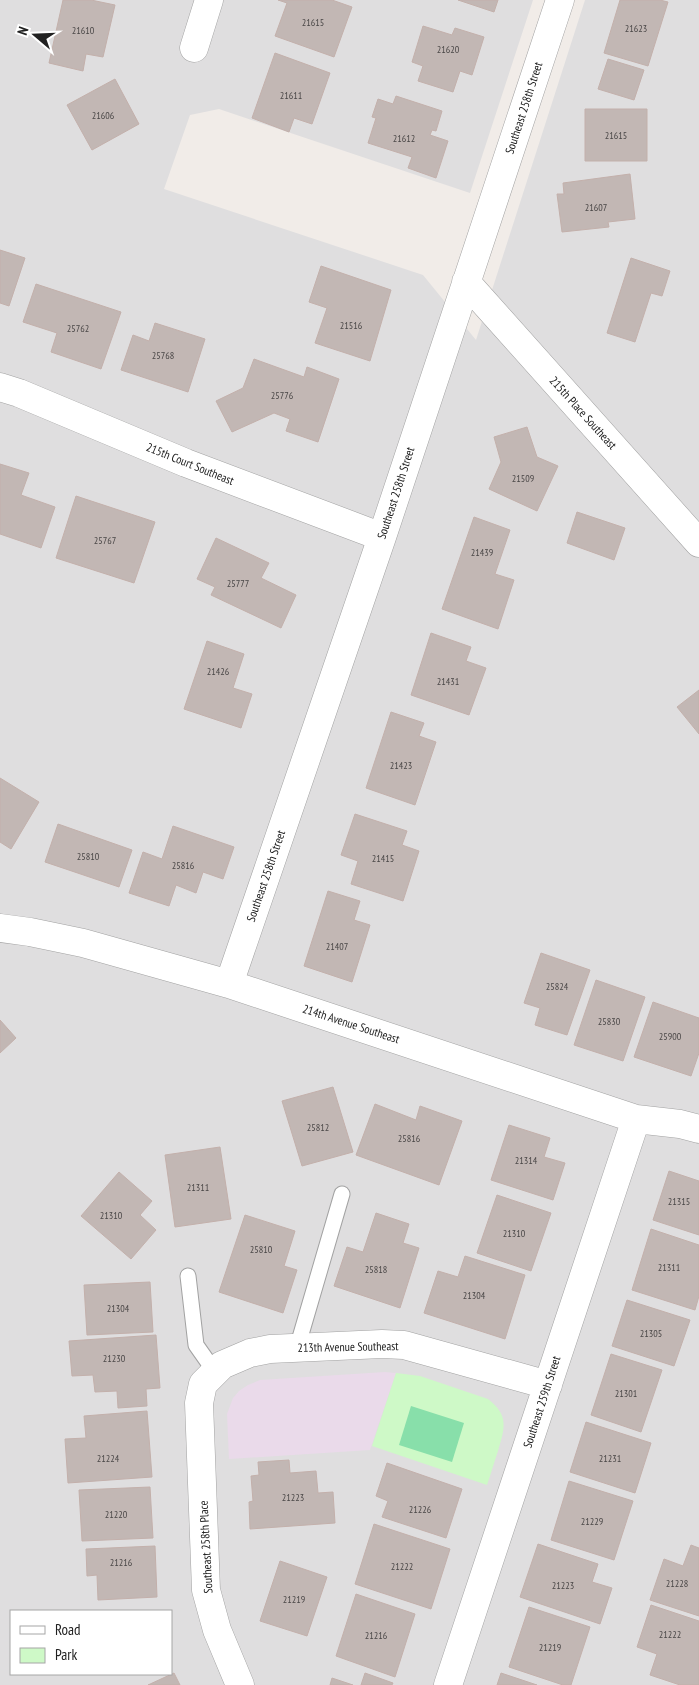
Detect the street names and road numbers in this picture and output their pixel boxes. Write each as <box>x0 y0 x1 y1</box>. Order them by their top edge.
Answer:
street label: Southeast 258th Street <box>502 59 546 156</box>
street label: 215th Place Southeast <box>547 373 621 453</box>
street label: 215th Court Southeast <box>144 439 237 488</box>
street label: Southeast 258th Street <box>374 444 418 541</box>
street label: Southeast 258th Street <box>243 827 288 924</box>
street label: 214th Avenue Southeast <box>301 1001 402 1046</box>
street label: 213th Avenue Southeast <box>297 1338 399 1355</box>
street label: Southeast 259th Street <box>520 1353 564 1450</box>
street label: Southeast 258th Place <box>196 1500 215 1594</box>

